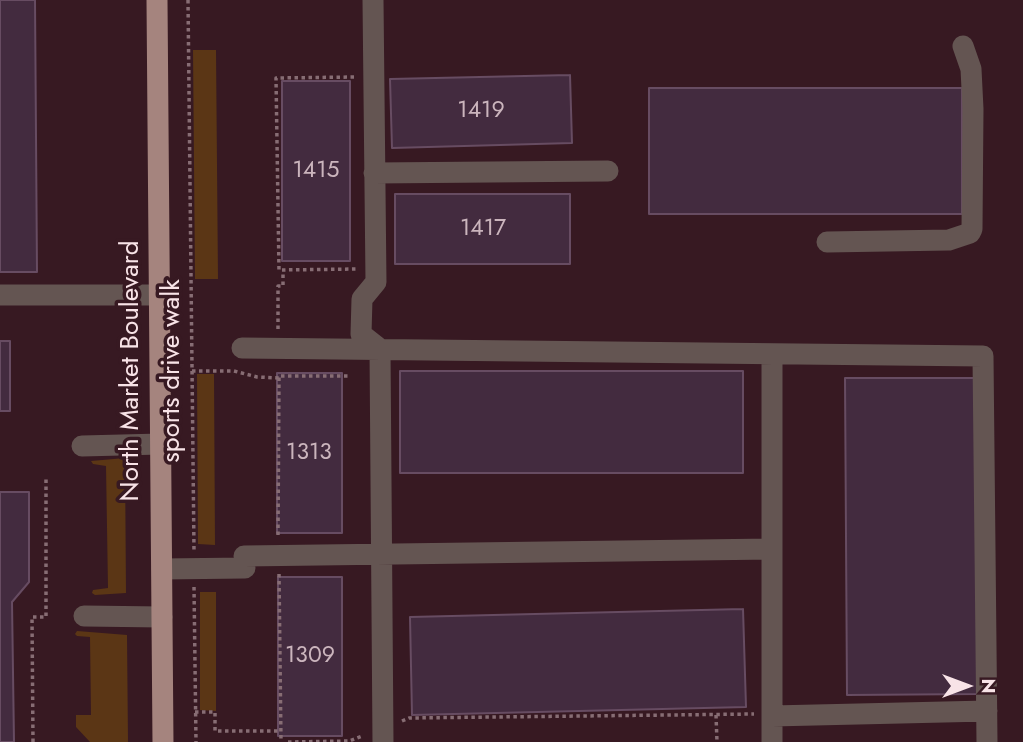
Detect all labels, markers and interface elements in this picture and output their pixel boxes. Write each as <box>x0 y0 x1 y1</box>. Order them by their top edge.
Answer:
house number: 1419 <box>457 97 505 125</box>
house number: 1415 <box>292 157 340 185</box>
house number: 1417 <box>460 215 506 243</box>
street label: North Market Boulevard <box>116 241 148 501</box>
street label: sports drive walk <box>157 279 189 463</box>
house number: 1313 <box>286 439 332 467</box>
house number: 1309 <box>285 642 335 670</box>
north arrow <box>932 651 1002 721</box>
text: N <box>975 678 1002 694</box>

